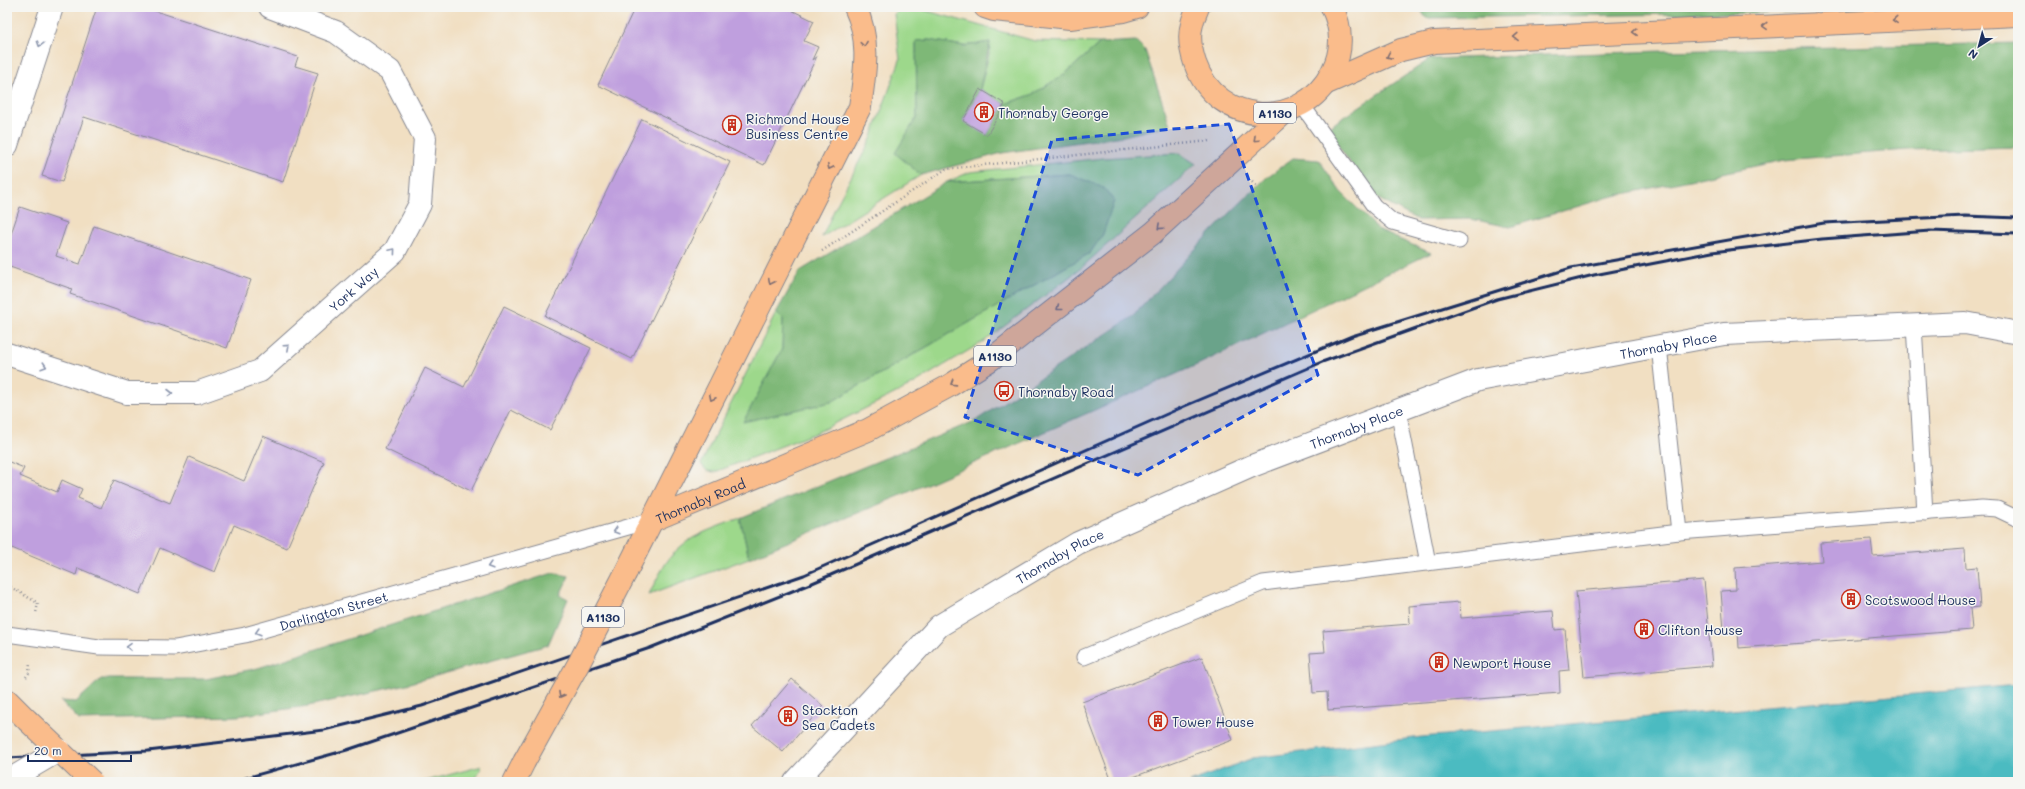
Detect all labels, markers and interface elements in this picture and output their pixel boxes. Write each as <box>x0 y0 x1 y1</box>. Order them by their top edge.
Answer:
one-way arrow <box>1892 15 1898 24</box>
one-way arrow <box>1762 21 1768 30</box>
north arrow <box>1959 26 1999 66</box>
one-way arrow <box>1632 27 1638 36</box>
one-way arrow <box>1513 33 1519 41</box>
one-way arrow <box>36 40 45 47</box>
one-way arrow <box>859 41 868 47</box>
text: N <box>1965 46 1981 63</box>
one-way arrow <box>1385 51 1393 59</box>
building icon: Thornaby George <box>973 101 995 123</box>
road number: A1130 <box>1254 103 1296 123</box>
place label: Thornaby George <box>998 104 1109 121</box>
place label: Richmond House Business Centre <box>746 110 849 142</box>
building icon: Richmond House Business Centre <box>721 114 743 136</box>
one-way arrow <box>1253 134 1261 142</box>
one-way arrow <box>828 163 835 170</box>
one-way arrow <box>1158 222 1165 229</box>
one-way arrow <box>388 248 395 255</box>
street label: York Way <box>325 262 381 315</box>
one-way arrow <box>768 278 776 286</box>
one-way arrow <box>1056 303 1063 310</box>
street label: Thornaby Place <box>1618 327 1718 362</box>
one-way arrow <box>282 345 289 352</box>
road number: A1130 <box>974 346 1016 366</box>
one-way arrow <box>40 361 47 370</box>
one-way arrow <box>950 379 957 386</box>
bus stop icon: Thornaby Road <box>993 380 1015 402</box>
place label: Thornaby Road <box>1018 383 1114 400</box>
one-way arrow <box>167 389 173 397</box>
one-way arrow <box>709 394 717 402</box>
street label: Thornaby Place <box>1307 401 1405 452</box>
street label: Thornaby Road <box>653 474 748 527</box>
street label: Thornaby Place <box>1012 524 1106 587</box>
one-way arrow <box>612 526 619 534</box>
one-way arrow <box>487 561 494 570</box>
street label: Darlington Street <box>277 587 390 633</box>
building icon: Scotswood House <box>1840 588 1862 610</box>
place label: Scotswood House <box>1865 591 1976 608</box>
road number: A1130 <box>582 607 624 627</box>
building icon: Clifton House <box>1633 618 1655 640</box>
place label: Clifton House <box>1658 621 1743 638</box>
one-way arrow <box>254 627 261 636</box>
one-way arrow <box>126 643 132 651</box>
building icon: Newport House <box>1428 651 1450 673</box>
place label: Newport House <box>1453 654 1551 671</box>
one-way arrow <box>558 691 566 699</box>
place label: Stockton Sea Cadets <box>802 701 875 733</box>
building icon: Stockton Sea Cadets <box>777 705 799 727</box>
building icon: Tower House <box>1147 710 1169 732</box>
place label: Tower House <box>1172 713 1254 730</box>
scale bar <box>28 737 131 763</box>
text: 20 m <box>34 742 62 758</box>

